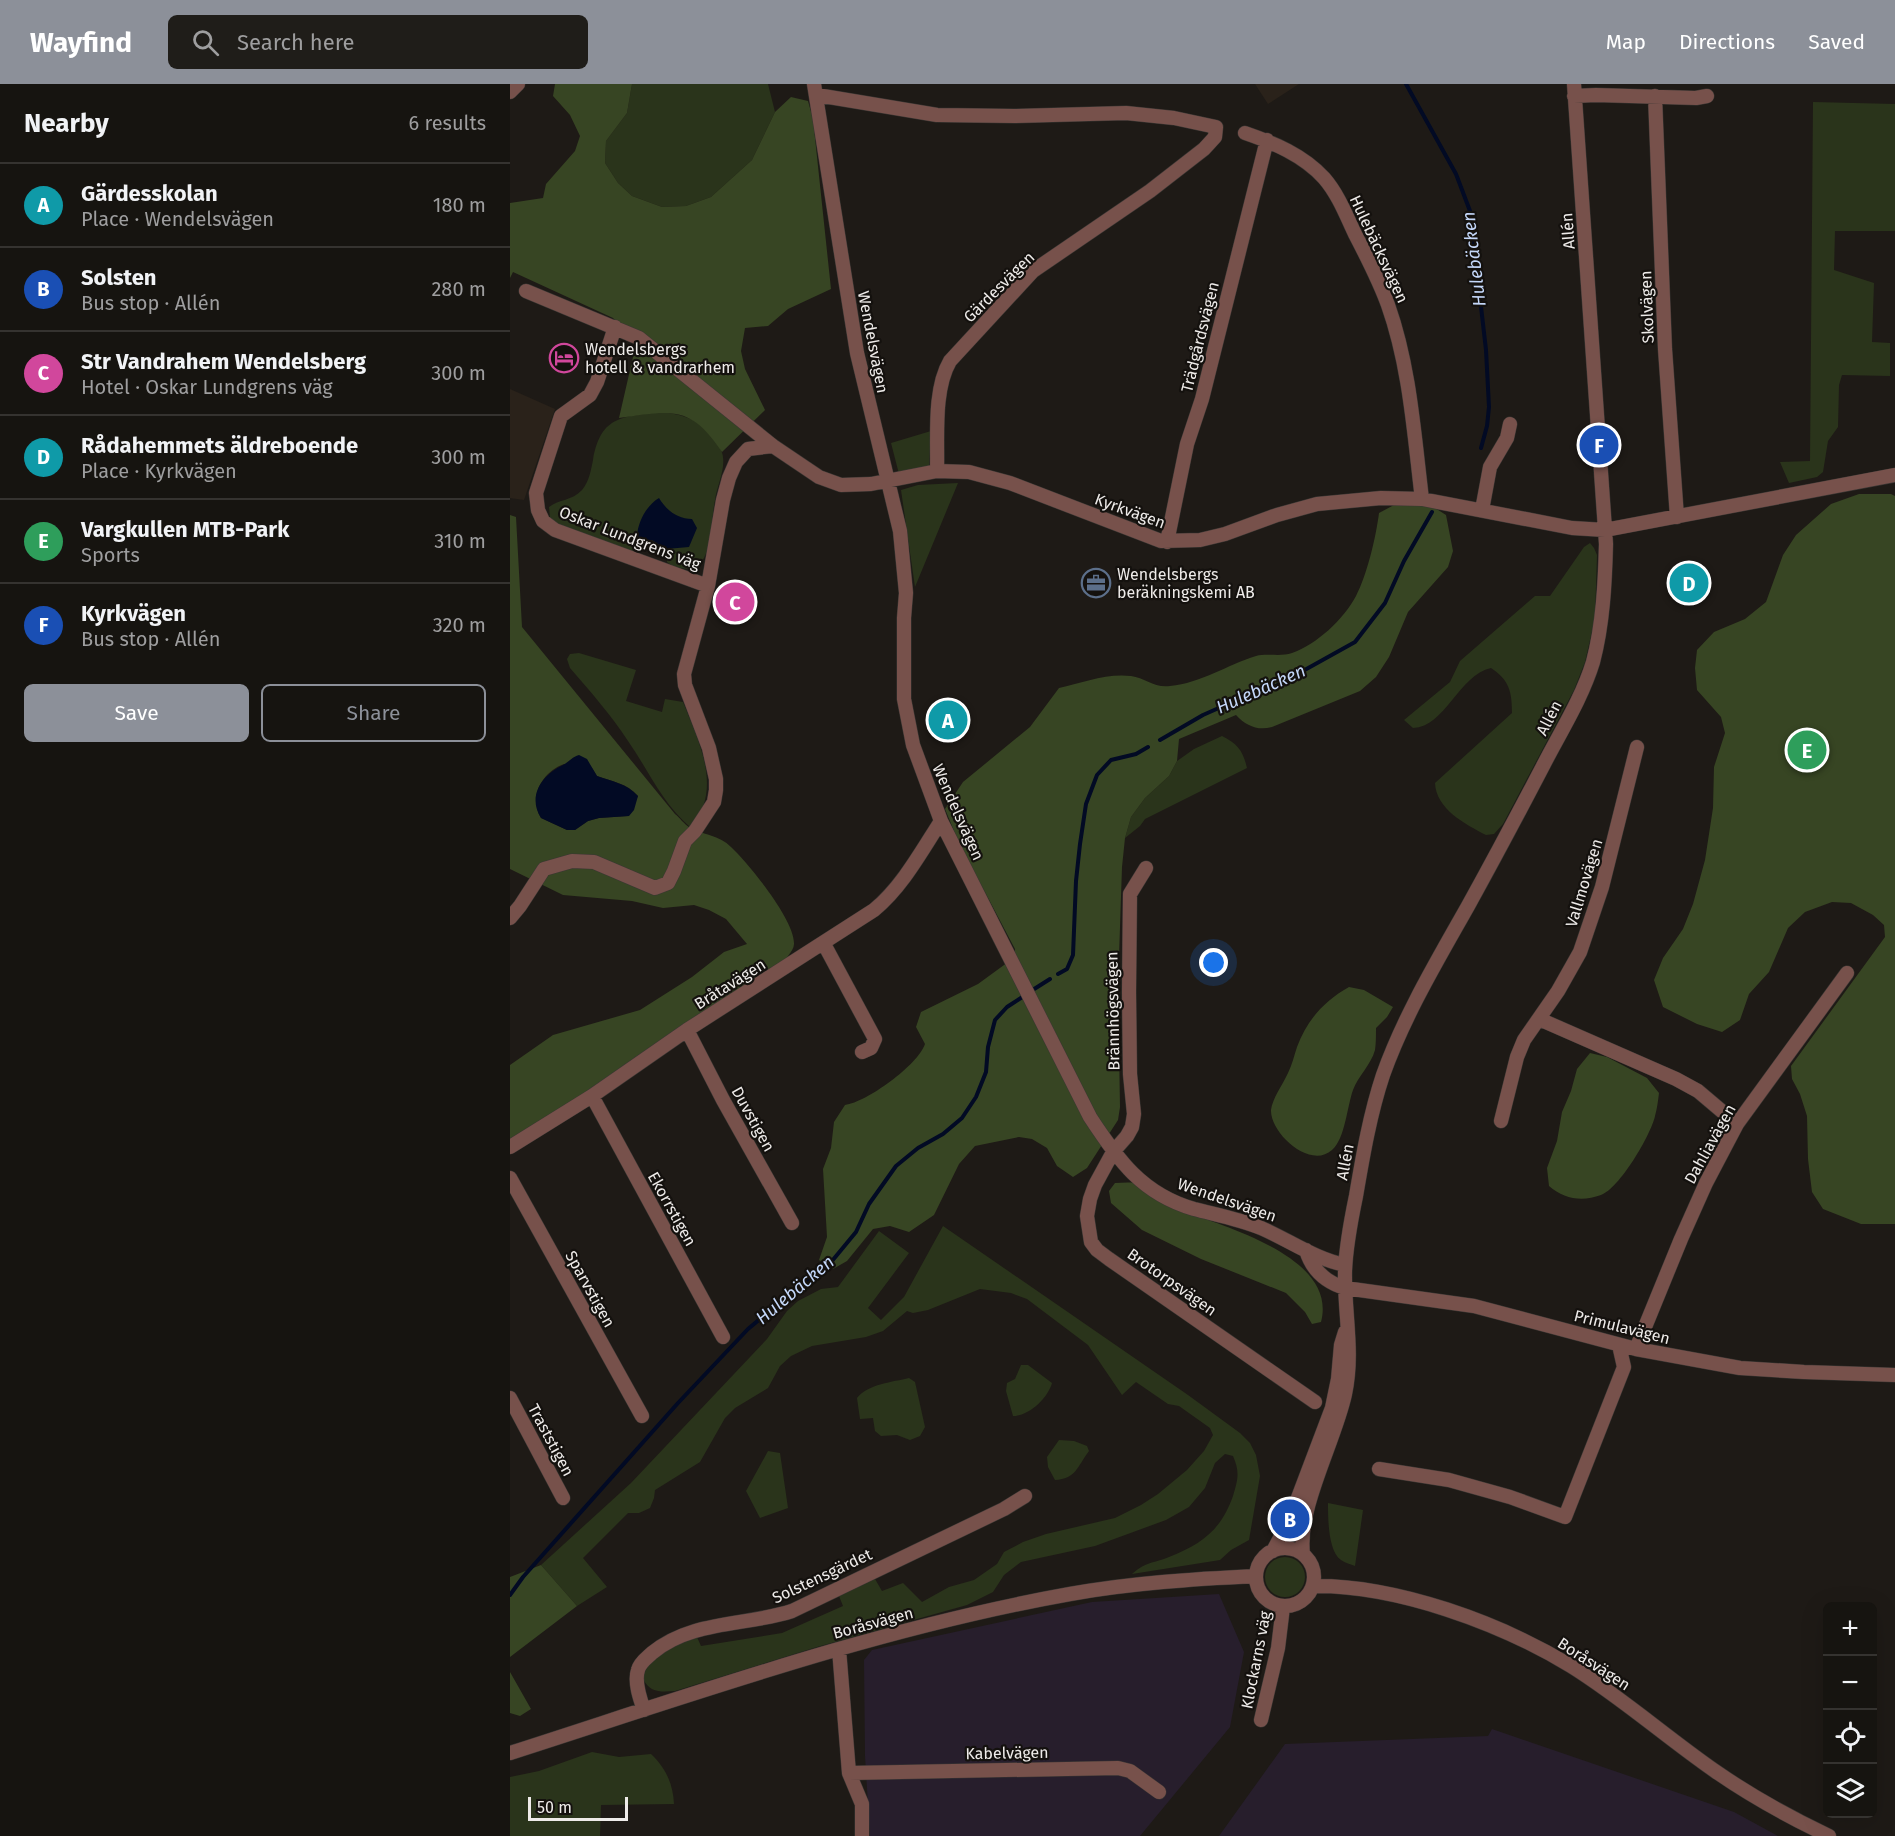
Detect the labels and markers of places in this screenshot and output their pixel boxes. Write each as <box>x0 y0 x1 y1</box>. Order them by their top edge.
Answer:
place label: Wendelsbergs hotell & vandrarhem <box>585 340 735 377</box>
hotel icon: Wendelsbergs hotell & vandrarhem <box>548 342 580 374</box>
pin: F <box>1580 422 1618 468</box>
pin: D <box>1670 560 1708 606</box>
place label: Wendelsbergs beräkningskemi AB <box>1117 565 1255 602</box>
office icon: Wendelsbergs beräkningskemi AB <box>1080 567 1112 599</box>
pin: C <box>716 580 754 624</box>
pin: A <box>928 698 968 742</box>
pin: E <box>1788 728 1826 772</box>
pin: B <box>1270 1496 1310 1542</box>

